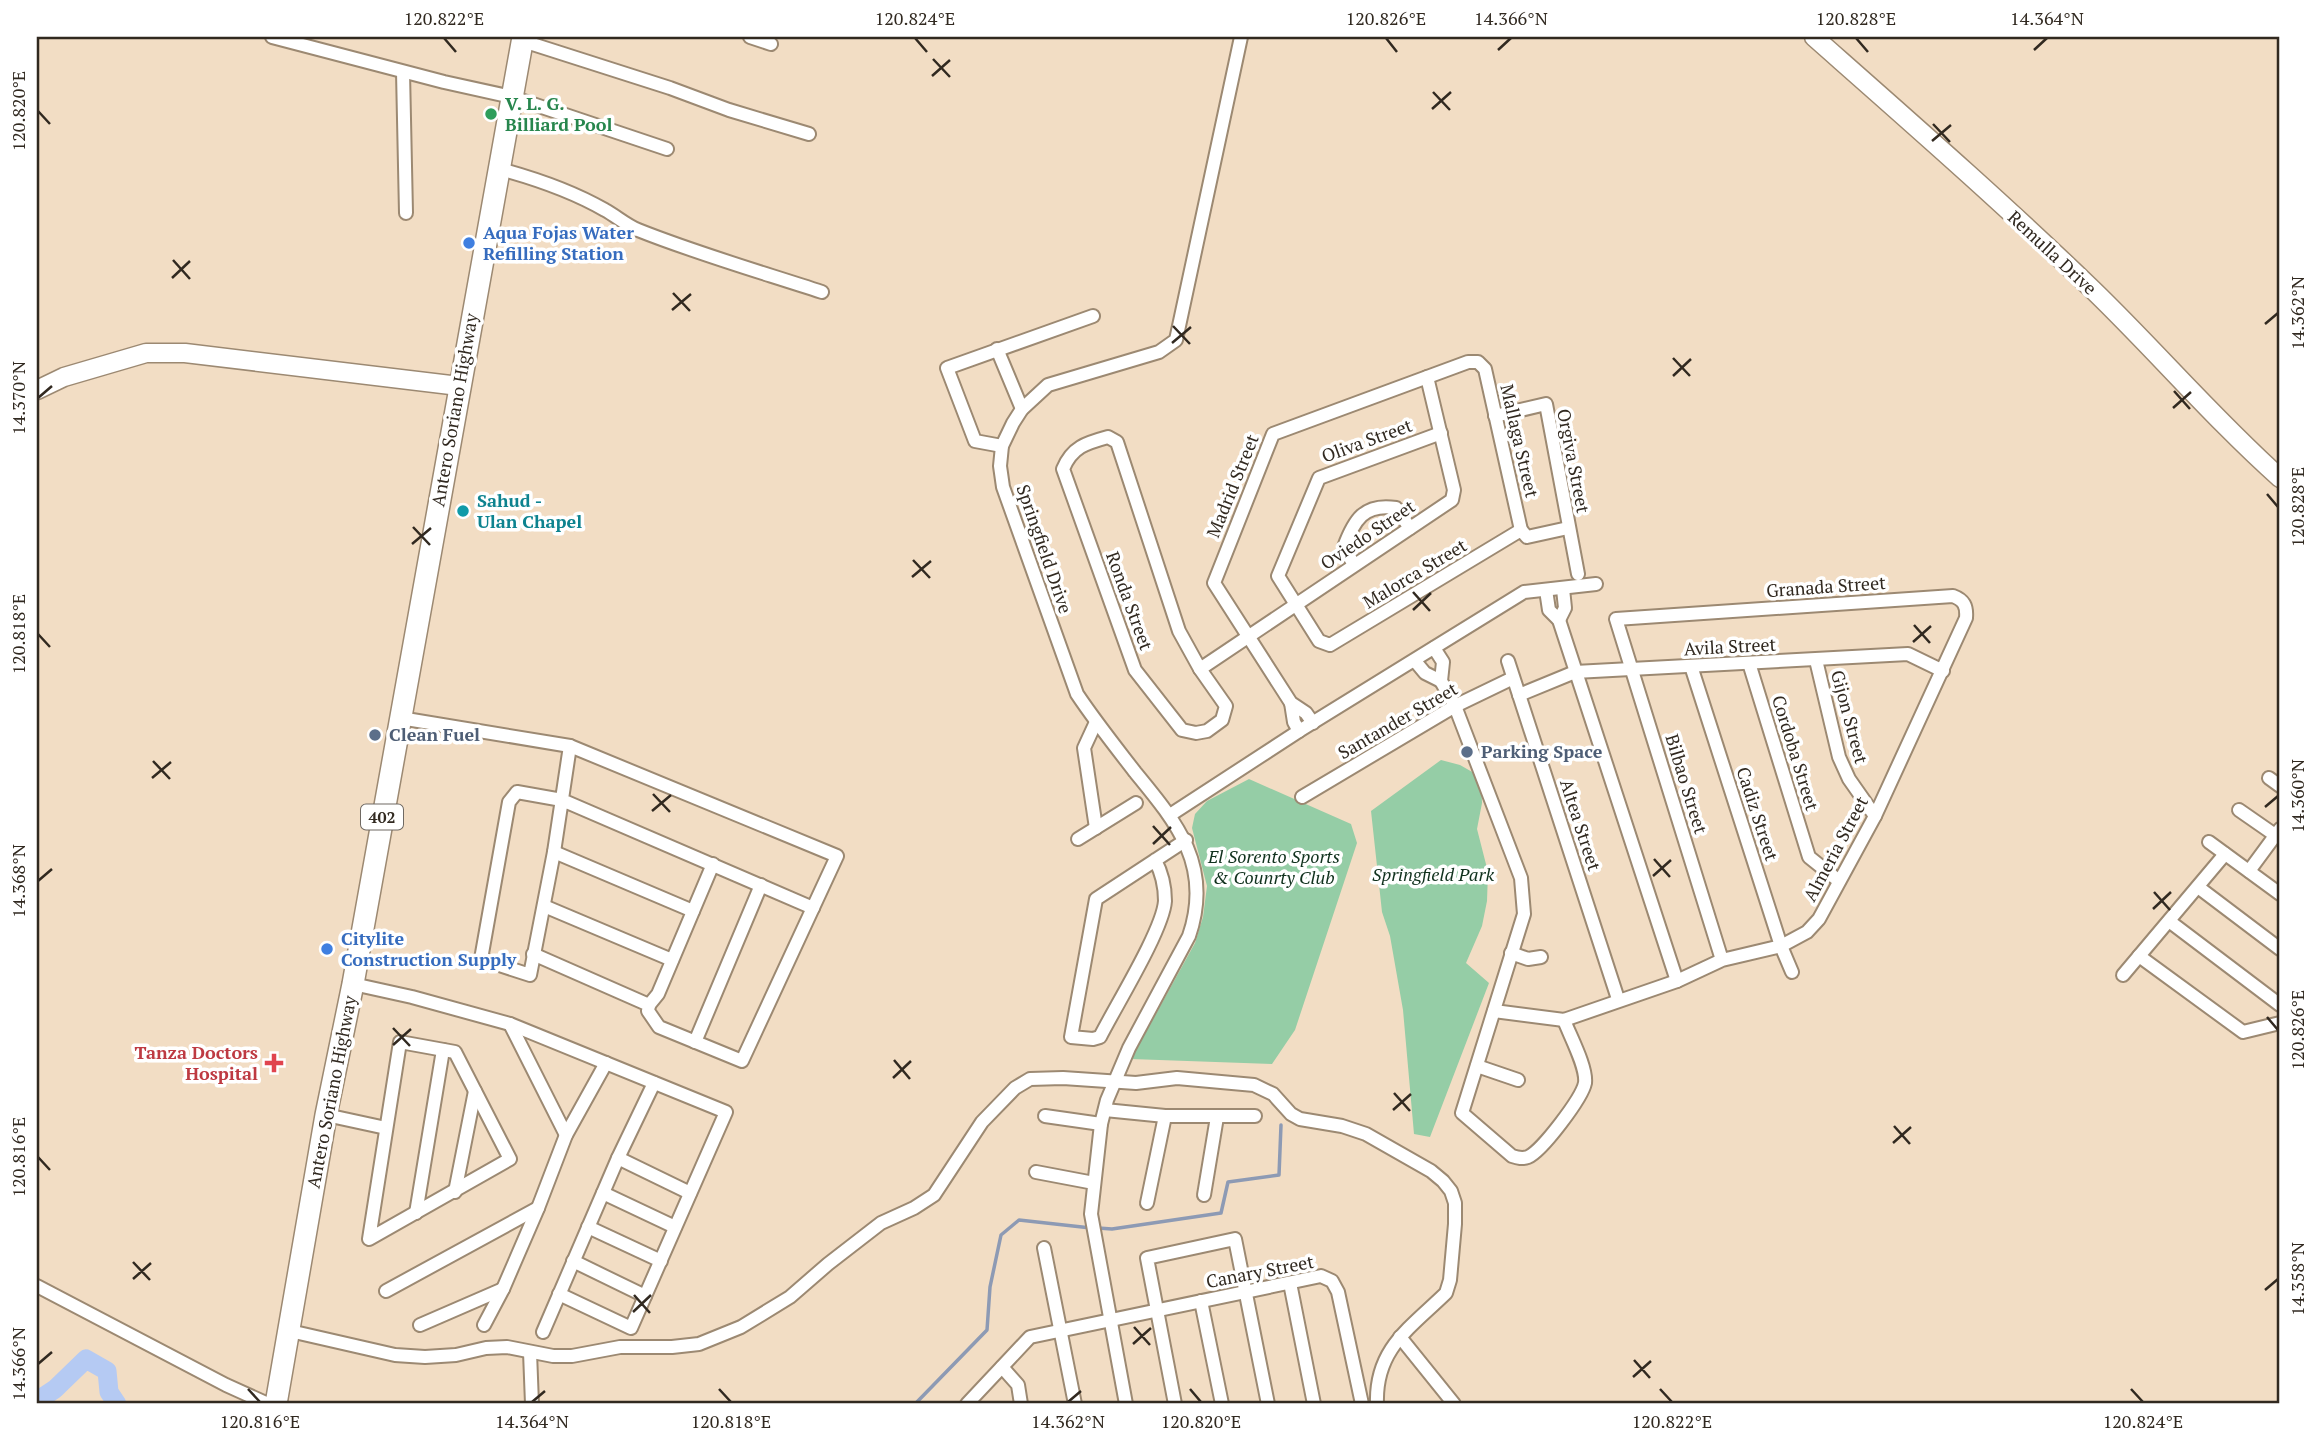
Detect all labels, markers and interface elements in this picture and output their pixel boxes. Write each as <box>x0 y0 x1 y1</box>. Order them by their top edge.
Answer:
text: 120.822°E <box>404 6 484 30</box>
text: 120.824°E <box>875 6 955 30</box>
text: 120.826°E <box>1346 6 1426 30</box>
text: 14.366°N <box>1474 6 1548 30</box>
text: 120.828°E <box>1816 6 1896 30</box>
text: 14.364°N <box>2010 6 2084 30</box>
text: 120.820°E <box>6 71 30 151</box>
place label: V. L. G. Billiard Pool <box>505 91 612 136</box>
marker: V. L. G. Billiard Pool <box>483 106 499 122</box>
street label: Remulla Drive <box>2003 205 2102 300</box>
place label: Aqua Fojas Water Refilling Station <box>483 220 634 265</box>
marker: Aqua Fojas Water Refilling Station <box>461 235 477 251</box>
text: 14.362°N <box>2285 276 2309 350</box>
street label: Antero Soriano Highway <box>425 310 483 508</box>
text: 14.370°N <box>6 361 30 435</box>
street label: Mallaga Street <box>1495 382 1545 500</box>
street label: Orgiva Street <box>1552 407 1596 515</box>
street label: Oliva Street <box>1318 412 1416 468</box>
street label: Madrid Street <box>1200 430 1264 541</box>
text: 120.828°E <box>2285 467 2309 547</box>
street label: Springfield Drive <box>1012 481 1078 616</box>
place label: Sahud - Ulan Chapel <box>477 488 582 533</box>
street label: Oviedo Street <box>1315 493 1420 575</box>
marker: Sahud - Ulan Chapel <box>455 503 471 519</box>
street label: Malorca Street <box>1358 533 1471 614</box>
street label: Ronda Street <box>1101 548 1159 654</box>
street label: Granada Street <box>1765 570 1887 602</box>
text: 120.818°E <box>6 594 30 674</box>
street label: Avila Street <box>1683 632 1777 660</box>
street label: Gijon Street <box>1826 667 1874 767</box>
street label: Santander Street <box>1333 676 1462 764</box>
street label: Cordoba Street <box>1767 692 1825 814</box>
place label: Clean Fuel <box>389 722 480 746</box>
marker: Clean Fuel <box>367 727 383 743</box>
street label: Bilbao Street <box>1660 731 1714 837</box>
place label: Parking Space <box>1481 739 1603 763</box>
marker: Parking Space <box>1459 744 1475 760</box>
text: 14.360°N <box>2285 759 2309 833</box>
street label: Cadiz Street <box>1732 764 1784 864</box>
street label: Altea Street <box>1555 776 1607 874</box>
street label: Almeria Street <box>1797 791 1873 905</box>
road number: 402 <box>361 804 403 830</box>
text: 14.368°N <box>6 844 30 918</box>
park label: El Sorento Sports & Counrty Club <box>1207 844 1340 889</box>
park label: Springfield Park <box>1372 862 1494 886</box>
place label: Citylite Construction Supply <box>341 926 517 971</box>
marker: Citylite Construction Supply <box>319 941 335 957</box>
text: 120.826°E <box>2285 990 2309 1070</box>
street label: Antero Soriano Highway <box>301 993 362 1190</box>
place label: Tanza Doctors Hospital <box>135 1040 258 1085</box>
marker: Tanza Doctors Hospital <box>264 1053 284 1073</box>
text: 120.816°E <box>6 1117 30 1197</box>
text: 14.358°N <box>2285 1242 2309 1316</box>
street label: Canary Street <box>1204 1249 1316 1293</box>
text: 14.366°N <box>6 1327 30 1401</box>
text: 120.816°E <box>220 1409 300 1433</box>
text: 14.364°N <box>495 1409 569 1433</box>
text: 120.818°E <box>691 1409 771 1433</box>
text: 14.362°N <box>1031 1409 1105 1433</box>
text: 120.820°E <box>1161 1409 1241 1433</box>
text: 120.822°E <box>1632 1409 1712 1433</box>
text: 120.824°E <box>2103 1409 2183 1433</box>

